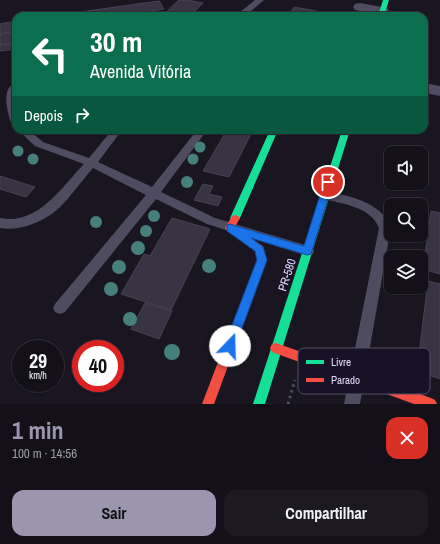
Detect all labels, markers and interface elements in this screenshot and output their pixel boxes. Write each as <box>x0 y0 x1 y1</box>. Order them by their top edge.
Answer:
text: 30 m <box>90 23 142 61</box>
icon: left <box>24 28 76 80</box>
text: Avenida Vitória <box>90 59 191 84</box>
icon: right <box>71 104 93 126</box>
text: Depois <box>24 105 63 126</box>
map controls <box>384 146 428 294</box>
button: sound <box>384 146 428 190</box>
pin <box>311 165 345 199</box>
icon: arrive <box>317 171 339 193</box>
button: search <box>384 198 428 242</box>
button: layers <box>384 250 428 294</box>
street label: PR-580 <box>274 257 300 293</box>
position arrow <box>209 325 251 367</box>
speed limit sign: 40 <box>72 340 124 392</box>
text: 29 <box>29 347 47 374</box>
legend <box>298 348 430 394</box>
text: Livre <box>331 355 351 369</box>
text: km/h <box>29 369 47 382</box>
text: Parado <box>331 373 360 387</box>
text: 1 min <box>12 414 63 446</box>
button: close <box>386 417 428 459</box>
text: 100 m · 14:56 <box>12 445 77 462</box>
button: Sair <box>12 490 216 536</box>
button: Compartilhar <box>224 490 428 536</box>

